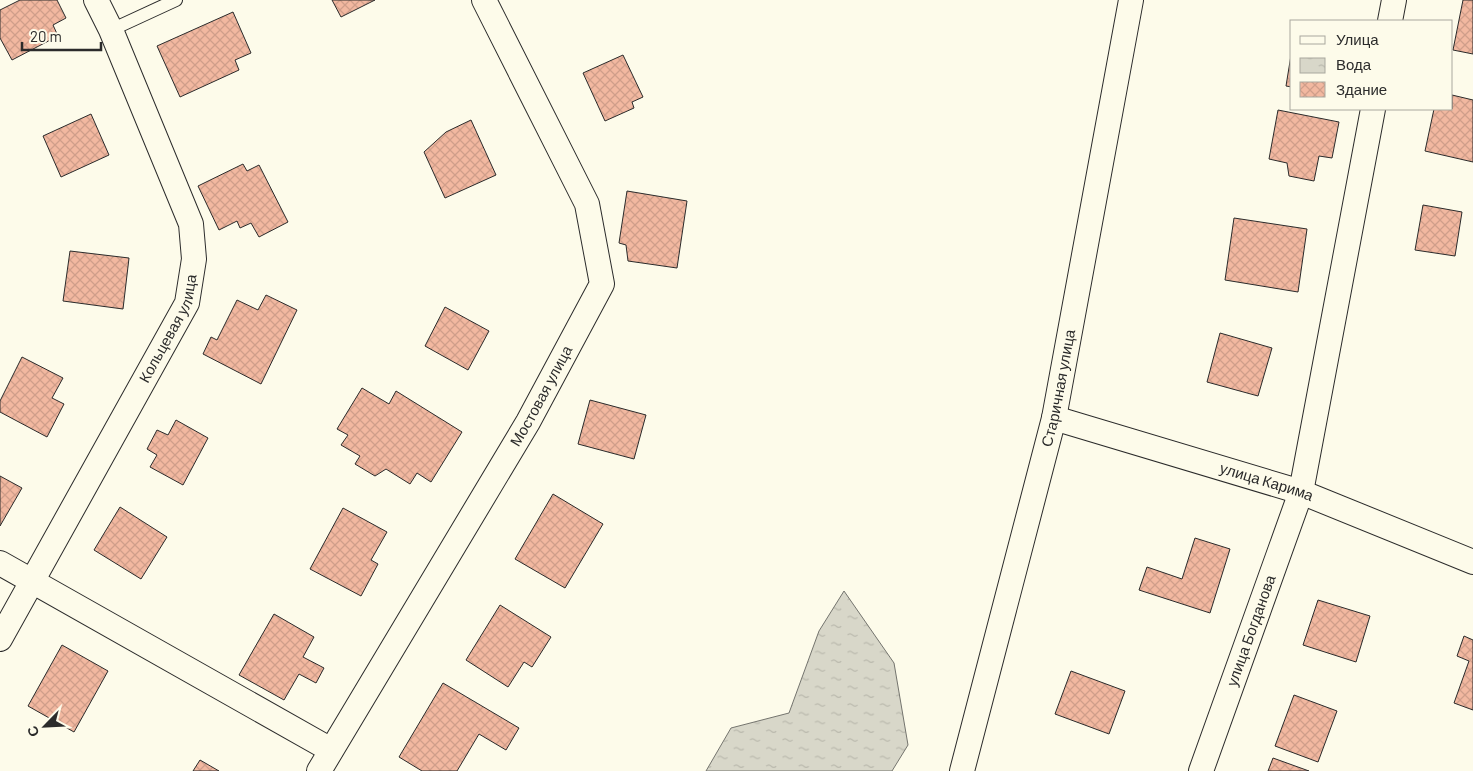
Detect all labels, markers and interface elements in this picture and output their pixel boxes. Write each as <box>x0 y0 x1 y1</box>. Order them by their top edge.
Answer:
scale bar <box>22 20 101 52</box>
legend <box>1290 20 1453 110</box>
text: 20 m <box>30 27 62 45</box>
text: Улица <box>1336 30 1379 48</box>
text: Вода <box>1336 55 1372 73</box>
text: Здание <box>1336 80 1387 98</box>
street label: Кольцевая улица <box>135 272 200 385</box>
street label: Старичная улица <box>1037 327 1078 449</box>
street label: Мостовая улица <box>506 342 576 449</box>
street label: улица Карима <box>1218 458 1317 504</box>
street label: улица Богданова <box>1222 572 1279 689</box>
north arrow <box>20 701 70 751</box>
text: С <box>23 723 42 740</box>

